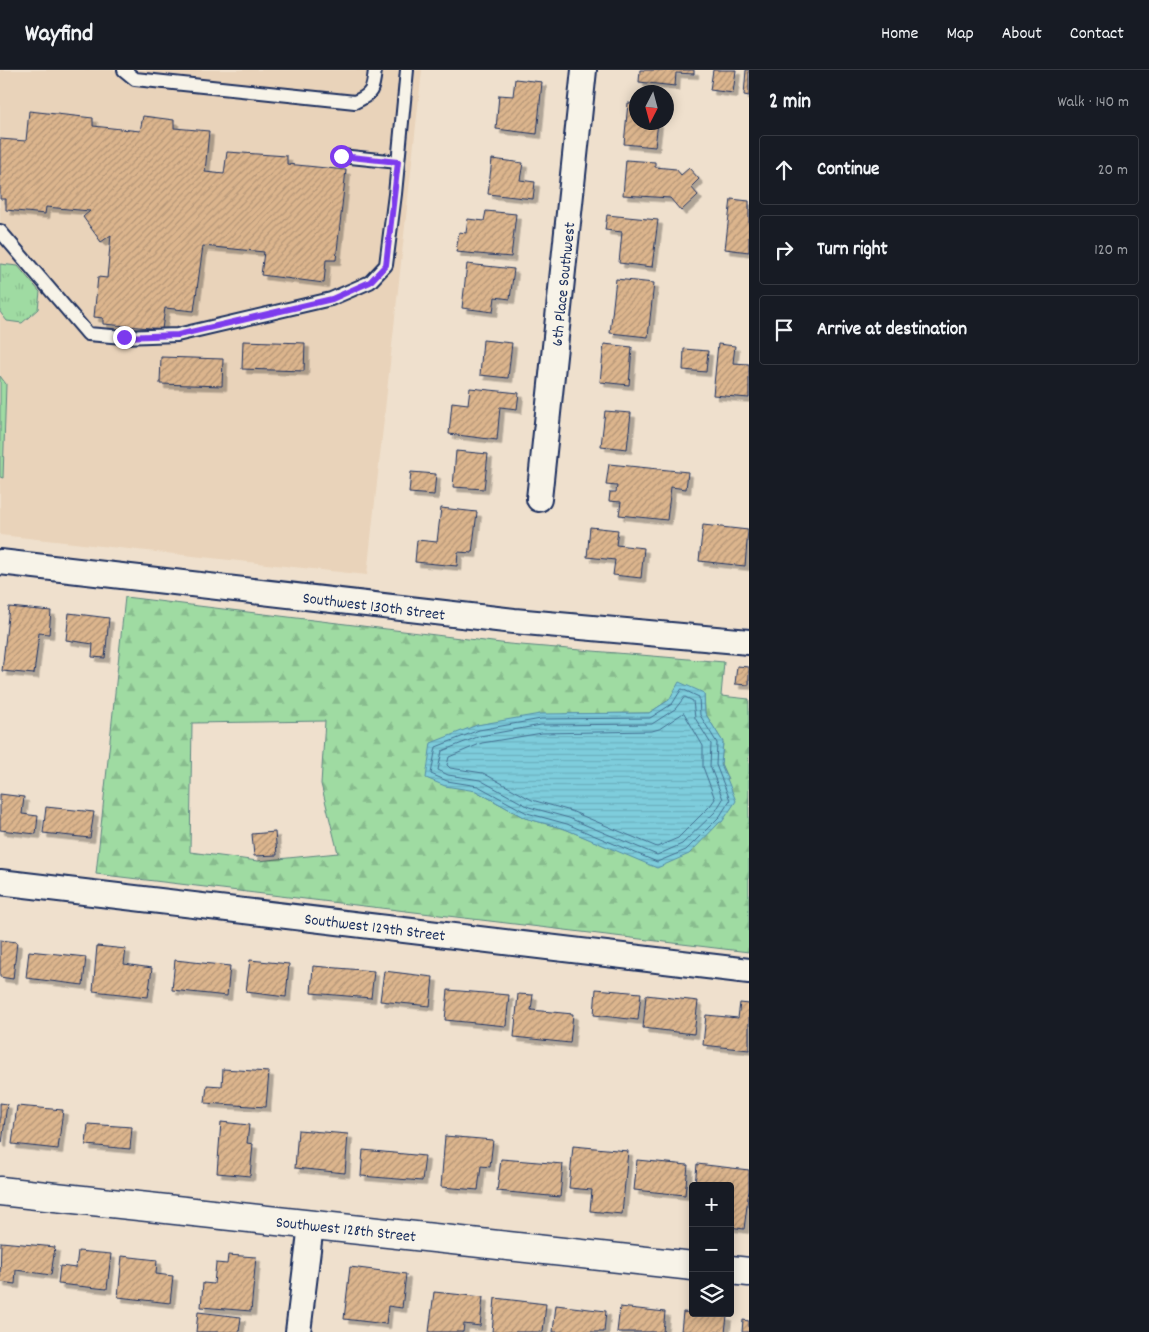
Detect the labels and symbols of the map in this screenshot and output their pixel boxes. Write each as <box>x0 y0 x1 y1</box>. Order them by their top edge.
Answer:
north arrow <box>629 85 674 130</box>
route start <box>330 145 353 168</box>
street label: 6th Place Southwest <box>547 221 582 347</box>
route end <box>113 326 136 349</box>
street label: Southwest 130th Street <box>301 587 446 628</box>
street label: Southwest 129th Street <box>303 908 446 949</box>
street label: Southwest 128th Street <box>275 1212 417 1249</box>

